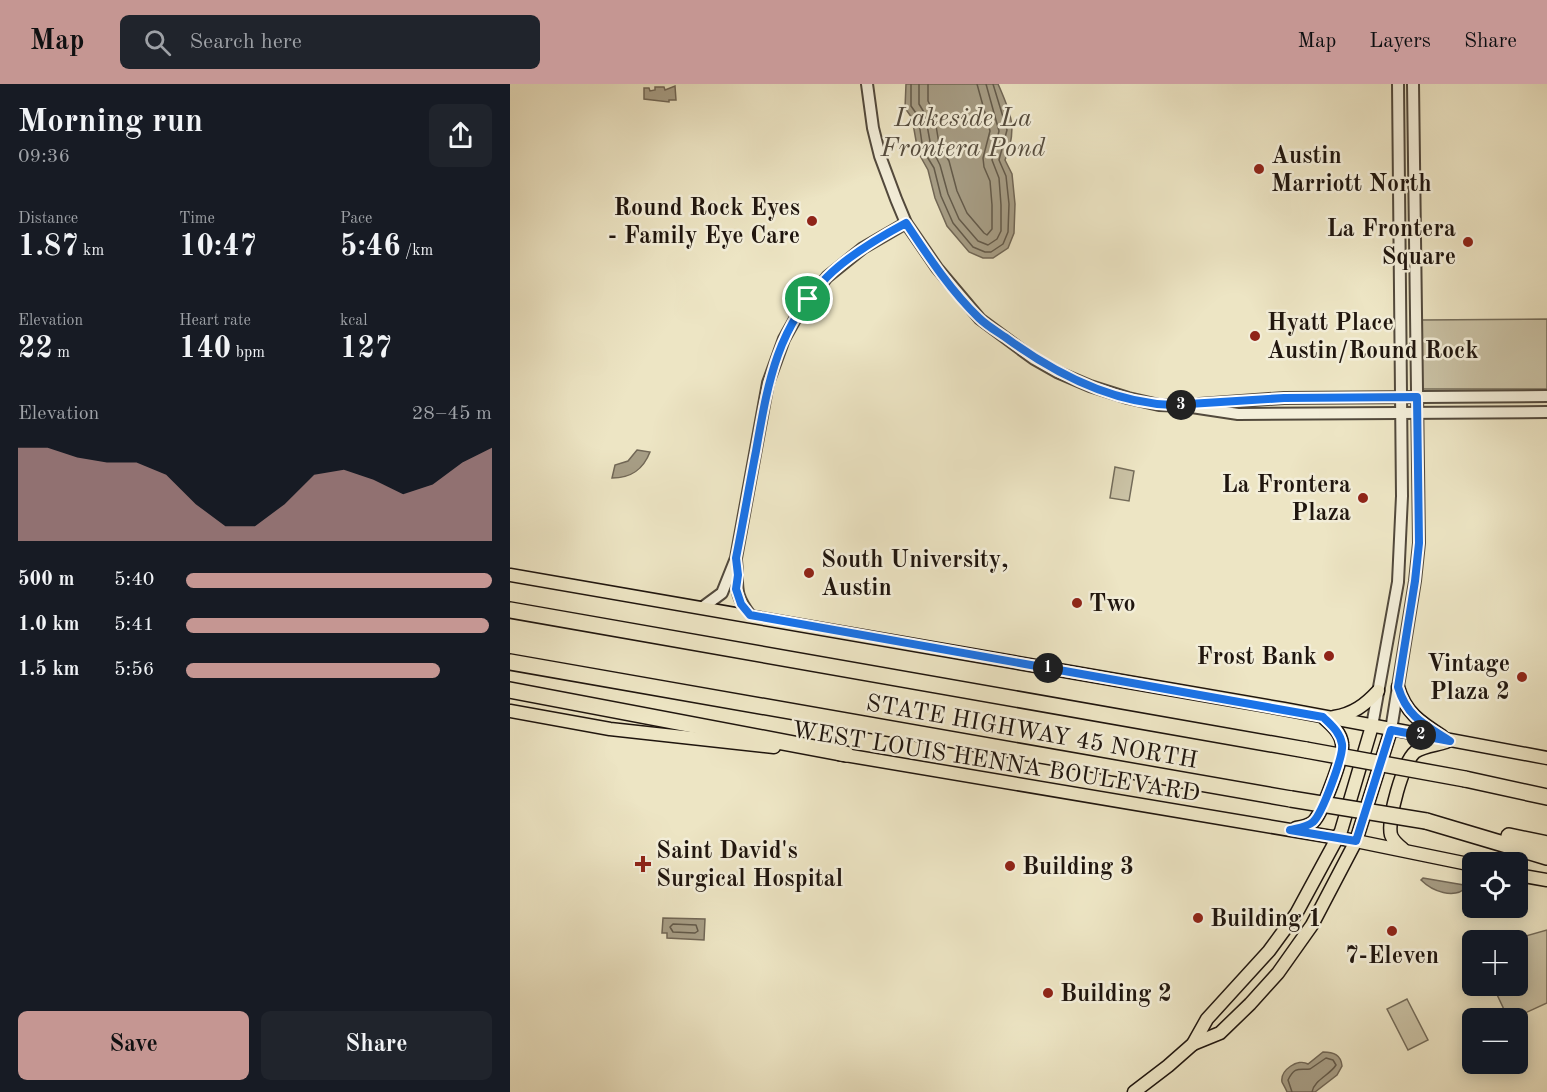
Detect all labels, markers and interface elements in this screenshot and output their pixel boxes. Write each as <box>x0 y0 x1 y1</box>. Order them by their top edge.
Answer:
search box <box>120 15 540 69</box>
icon: search <box>141 26 174 59</box>
text: Map <box>30 28 84 56</box>
text: Search here <box>189 31 302 53</box>
text: Map <box>1297 31 1336 52</box>
text: Layers <box>1369 31 1431 52</box>
text: Share <box>1464 31 1517 52</box>
button: share <box>429 104 492 167</box>
text: Morning run <box>18 106 203 139</box>
water label: Lakeside La Frontera Pond <box>880 106 1046 162</box>
place label: Austin Marriott North <box>1271 145 1432 197</box>
text: 09:36 <box>18 147 70 167</box>
marker: Austin Marriott North <box>1252 162 1266 176</box>
place label: Round Rock Eyes - Family Eye Care <box>608 197 800 249</box>
text: Distance <box>18 211 78 227</box>
text: Time <box>179 211 215 227</box>
text: Pace <box>340 211 372 227</box>
marker: Round Rock Eyes - Family Eye Care <box>805 214 819 228</box>
place label: La Frontera Square <box>1326 218 1456 270</box>
text: 1.87 <box>18 232 79 262</box>
text: 10:47 <box>179 232 257 262</box>
text: 5:46 <box>340 232 401 262</box>
marker: La Frontera Square <box>1461 235 1475 249</box>
text: km <box>79 243 104 259</box>
text: /km <box>401 243 433 259</box>
pin <box>782 273 833 324</box>
icon: arrive <box>791 282 824 315</box>
place label: Hyatt Place Austin/Round Rock <box>1267 312 1479 364</box>
text: Elevation <box>18 313 83 329</box>
text: Heart rate <box>179 313 251 329</box>
text: kcal <box>340 313 368 329</box>
marker: Hyatt Place Austin/Round Rock <box>1248 329 1262 343</box>
text: 22 <box>18 334 53 364</box>
text: 140 <box>179 334 231 364</box>
text: 127 <box>340 334 392 364</box>
text: m <box>53 345 70 361</box>
text: bpm <box>231 345 265 361</box>
pin: 3 <box>1166 390 1196 420</box>
text: 3 <box>1176 397 1186 413</box>
text: Elevation <box>18 404 99 424</box>
text: 28–45 m <box>412 404 492 424</box>
place label: La Frontera Plaza <box>1221 474 1351 526</box>
marker: La Frontera Plaza <box>1356 491 1370 505</box>
place label: South University, Austin <box>821 549 1008 601</box>
marker: South University, Austin <box>802 566 816 580</box>
text: 500 m <box>18 570 74 590</box>
text: 5:40 <box>114 570 154 590</box>
place label: Two <box>1089 593 1136 617</box>
marker: Two <box>1070 596 1084 610</box>
text: 1.0 km <box>18 615 80 635</box>
text: 5:41 <box>114 615 154 635</box>
place label: Frost Bank <box>1197 646 1317 670</box>
marker: Frost Bank <box>1322 649 1336 663</box>
pin: 1 <box>1033 653 1063 683</box>
place label: Vintage Plaza 2 <box>1427 653 1510 705</box>
text: 1.5 km <box>18 660 80 680</box>
text: 5:56 <box>114 660 154 680</box>
text: 1 <box>1043 660 1053 676</box>
marker: Vintage Plaza 2 <box>1515 670 1529 684</box>
street label: STATE HIGHWAY 45 NORTH <box>864 692 1199 774</box>
street label: WEST LOUIS HENNA BOULEVARD <box>790 719 1202 807</box>
pin: 2 <box>1406 720 1436 750</box>
text: 2 <box>1416 727 1426 743</box>
place label: Saint David's Surgical Hospital <box>656 840 843 892</box>
map controls <box>1462 852 1528 1074</box>
button: locate <box>1462 852 1528 918</box>
marker: Saint David's Surgical Hospital <box>634 855 652 873</box>
place label: Building 3 <box>1022 856 1134 880</box>
marker: Building 3 <box>1003 859 1017 873</box>
place label: Building 1 <box>1210 908 1322 932</box>
marker: Building 1 <box>1191 911 1205 925</box>
marker: 7-Eleven <box>1385 924 1399 938</box>
button: + <box>1462 930 1528 996</box>
place label: 7-Eleven <box>1345 945 1439 969</box>
place label: Building 2 <box>1060 983 1172 1007</box>
marker: Building 2 <box>1041 986 1055 1000</box>
button: − <box>1462 1008 1528 1074</box>
button: Save <box>18 1011 249 1080</box>
button: Share <box>261 1011 492 1080</box>

